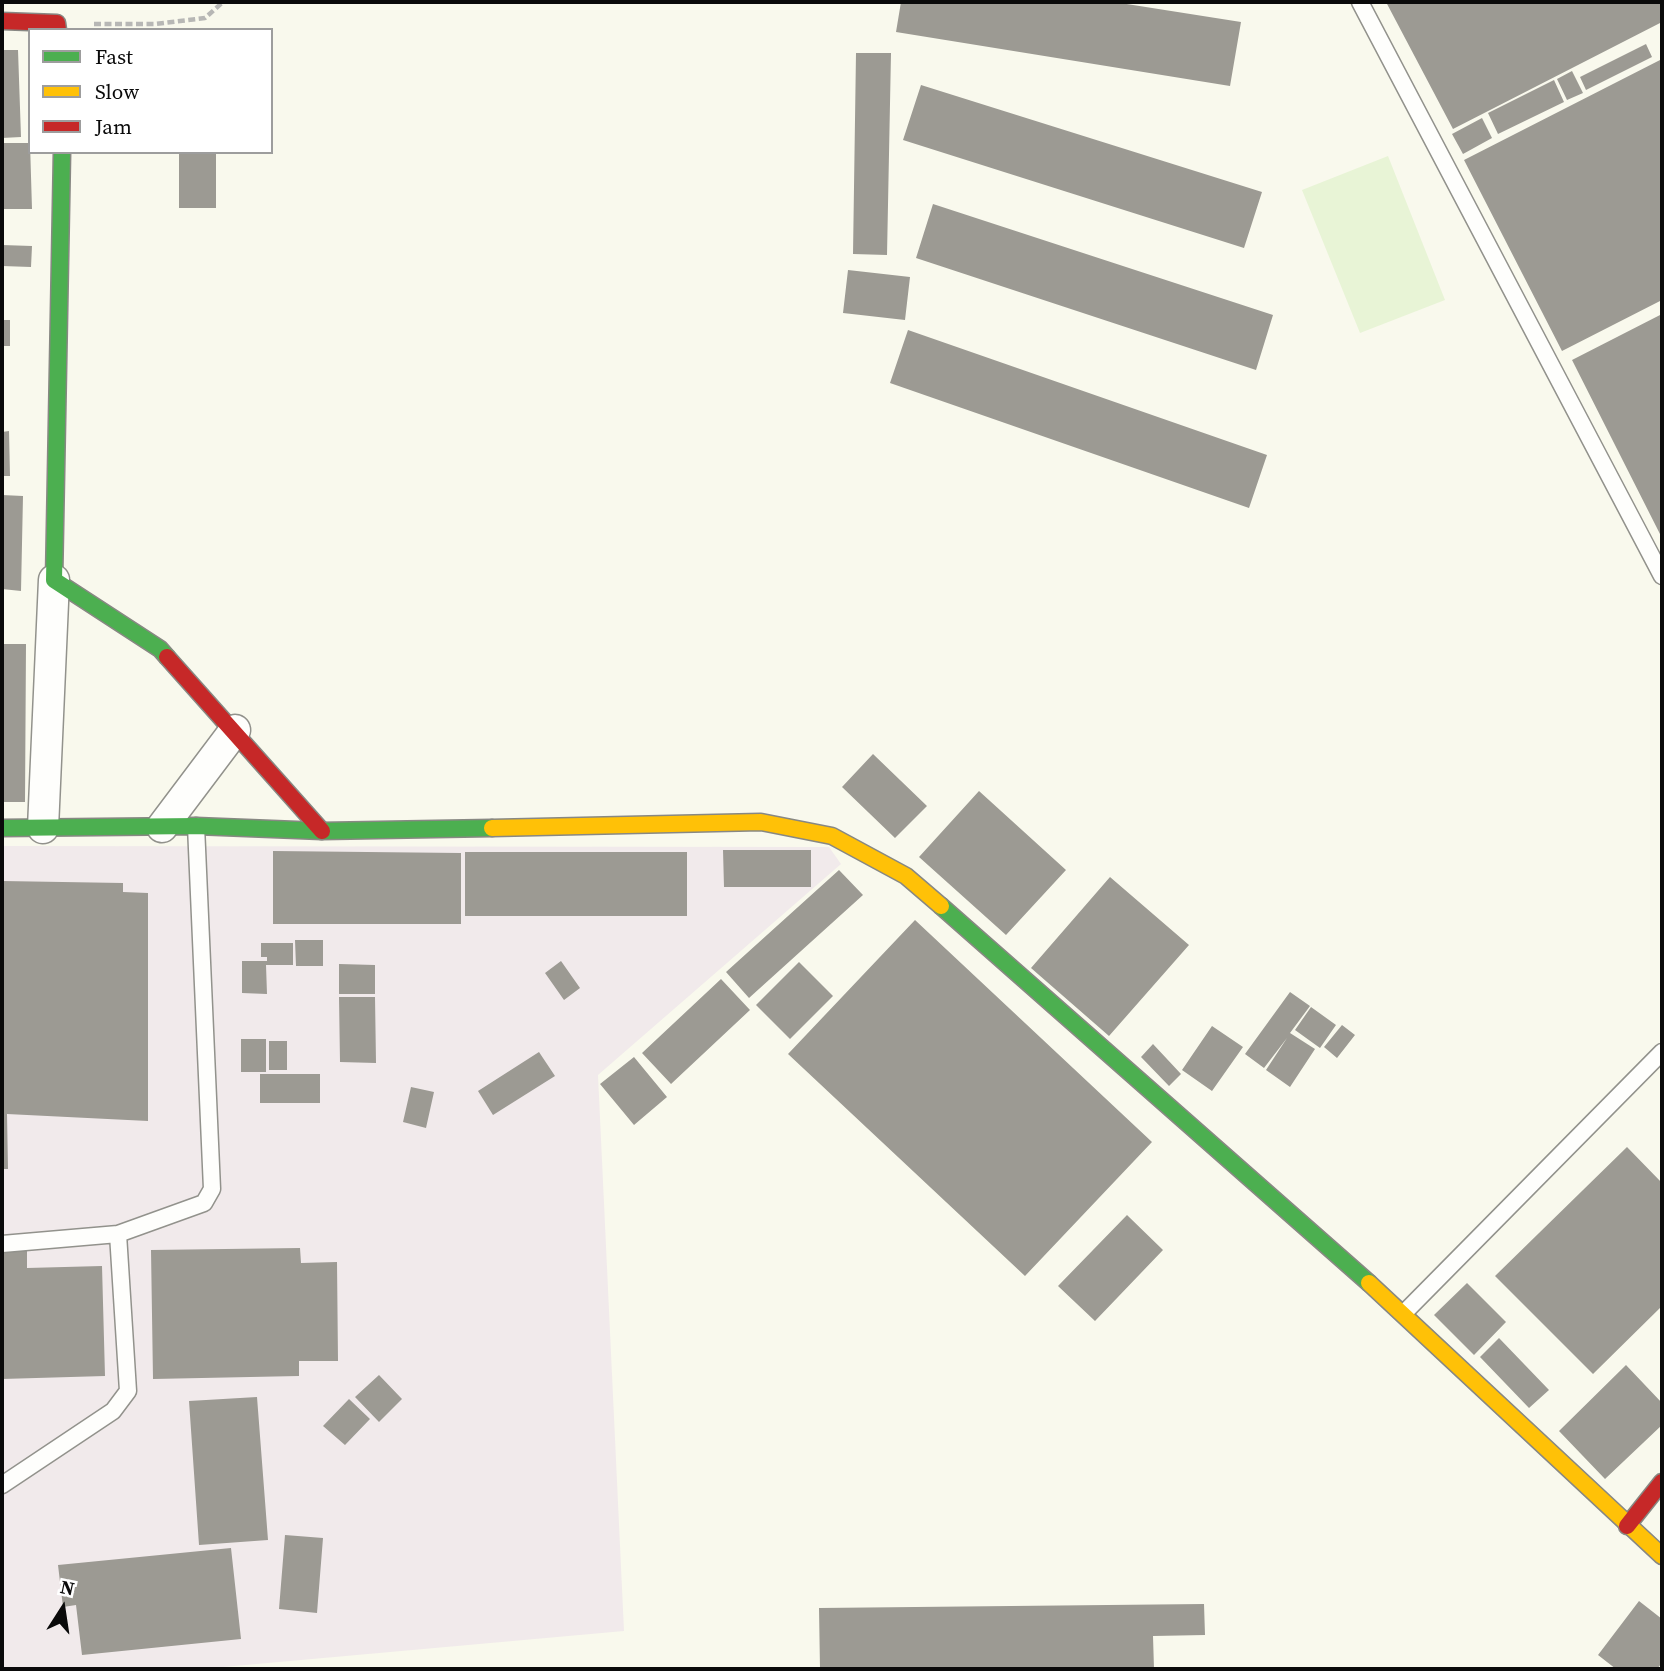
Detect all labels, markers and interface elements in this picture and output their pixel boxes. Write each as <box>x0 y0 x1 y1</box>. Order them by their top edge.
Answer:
legend <box>28 28 273 154</box>
text: Fast <box>95 42 133 71</box>
text: Slow <box>95 77 139 106</box>
text: Jam <box>95 112 132 141</box>
north arrow <box>28 1573 98 1643</box>
text: N <box>58 1573 77 1602</box>

